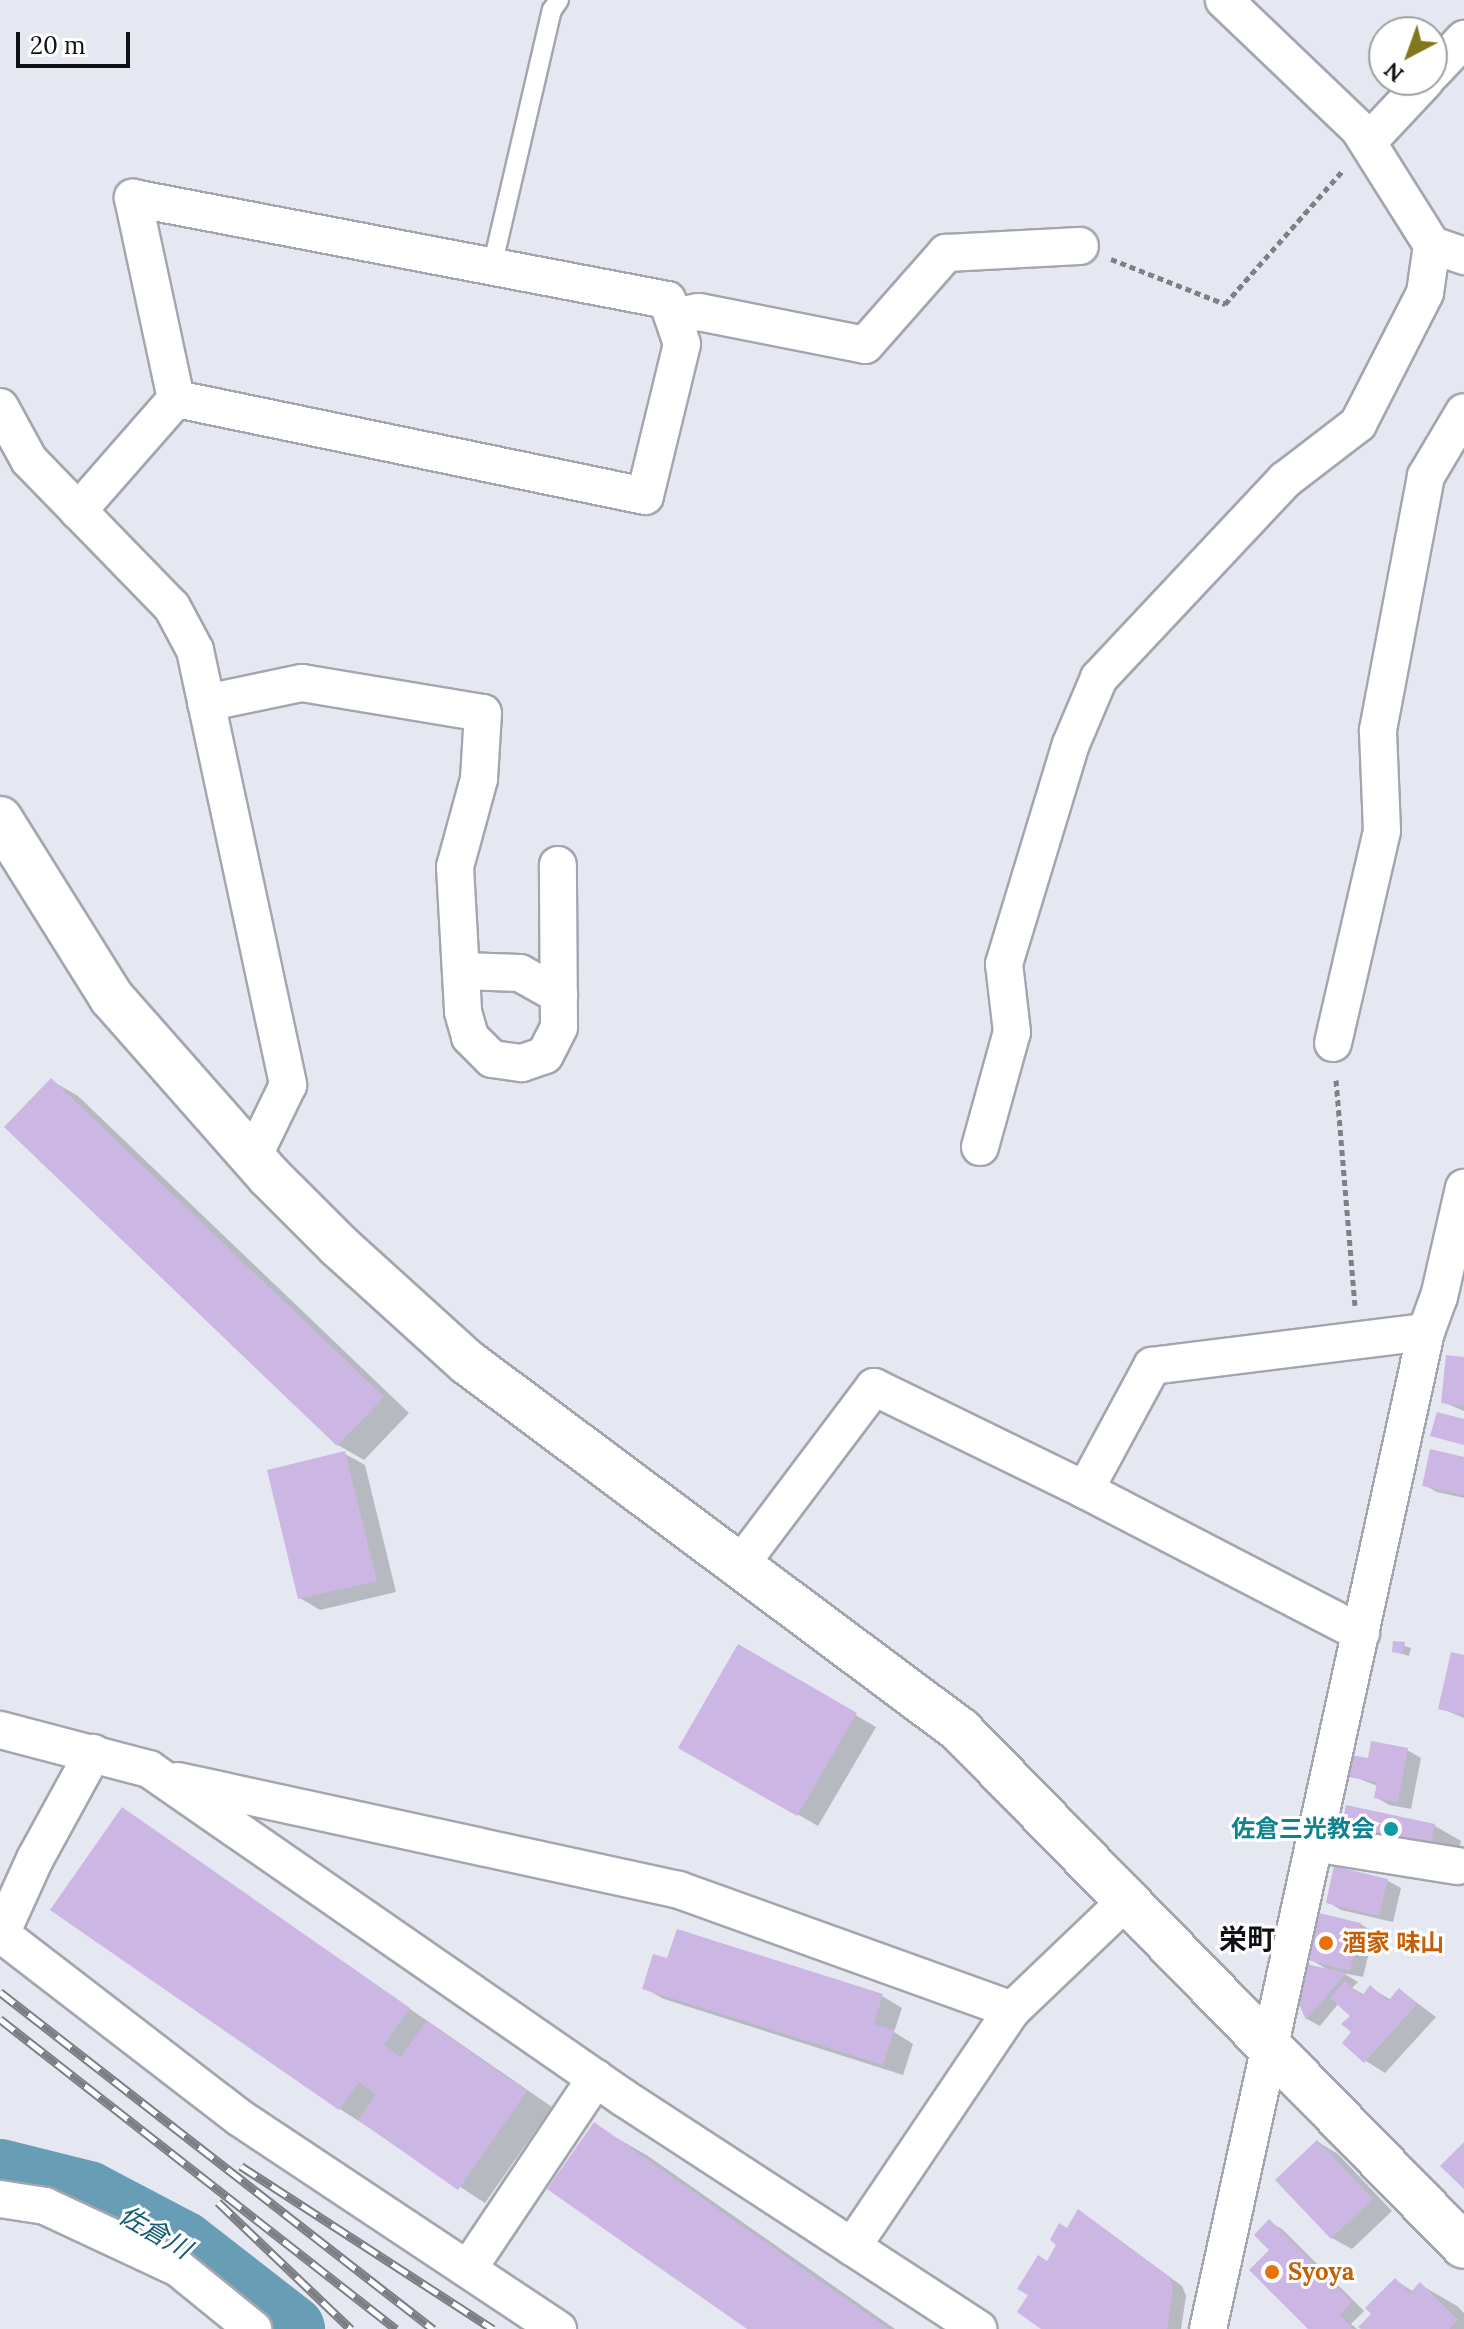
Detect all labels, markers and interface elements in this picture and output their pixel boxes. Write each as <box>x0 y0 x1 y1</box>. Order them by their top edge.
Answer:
scale bar <box>20 16 134 66</box>
north arrow <box>1368 16 1448 96</box>
text: 20 m <box>30 30 86 61</box>
text: N <box>1378 56 1409 89</box>
place label: 佐倉三光教会 <box>1231 1815 1375 1843</box>
marker: 佐倉三光教会 <box>1382 1820 1400 1838</box>
district label: 栄町 <box>1219 1922 1275 1956</box>
place label: 酒家 味山 <box>1342 1929 1444 1957</box>
marker: 酒家 味山 <box>1317 1934 1335 1952</box>
water label: 佐倉川 <box>113 2199 197 2265</box>
place label: Syoya <box>1288 2258 1354 2286</box>
marker: Syoya <box>1263 2263 1281 2281</box>

